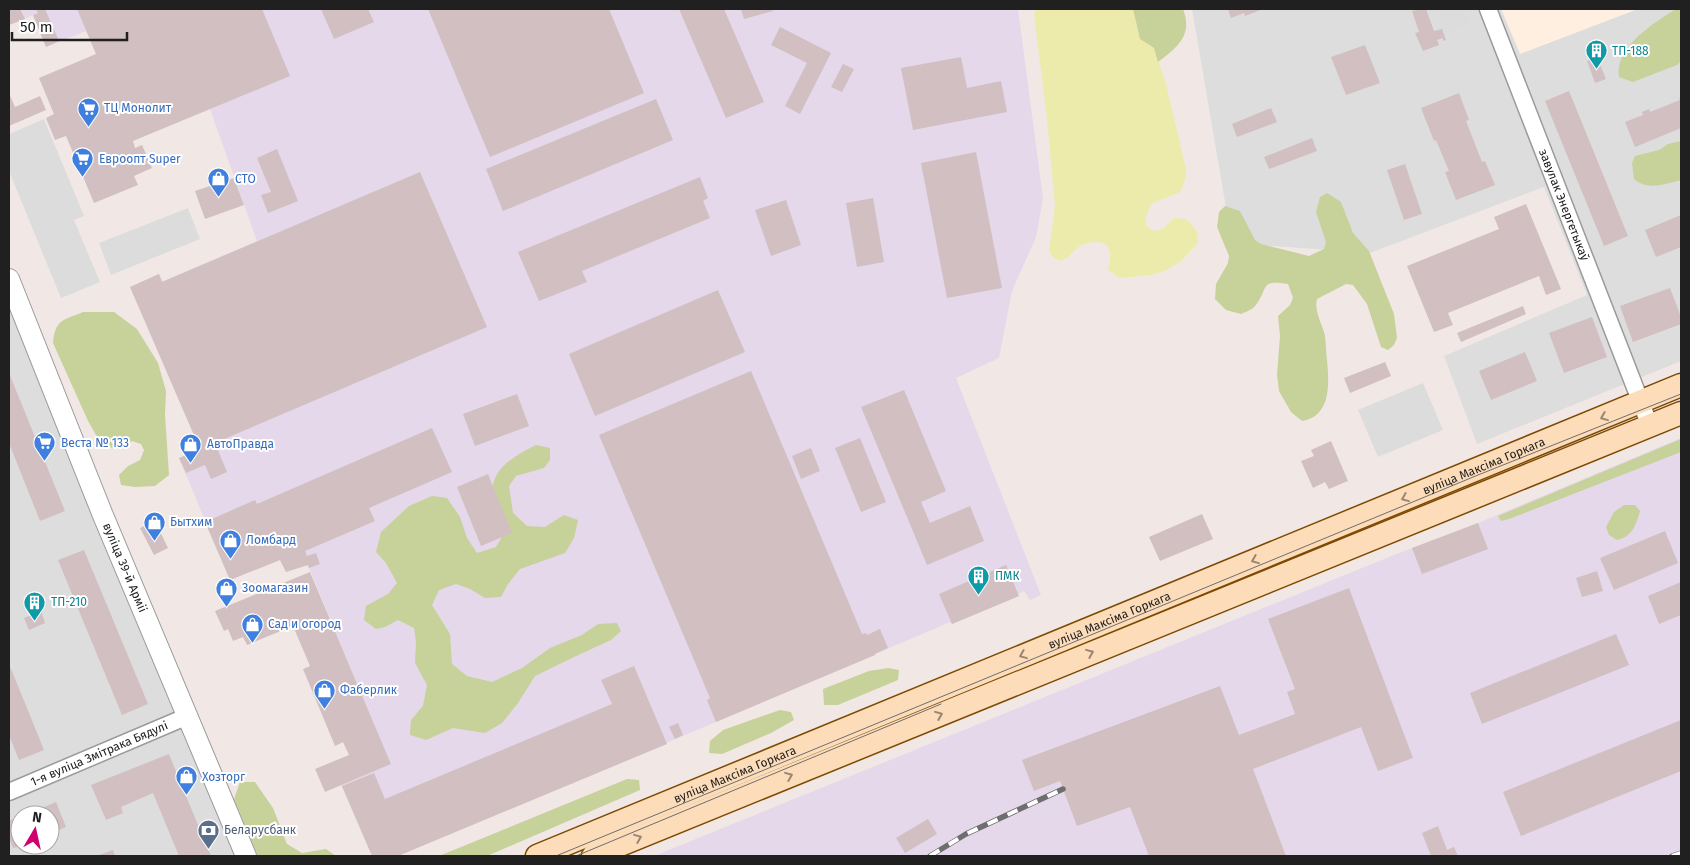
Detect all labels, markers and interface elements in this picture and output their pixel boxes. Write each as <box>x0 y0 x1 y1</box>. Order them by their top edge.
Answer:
scale bar <box>12 10 128 42</box>
text: 50 m <box>20 18 53 36</box>
building icon: ТП-188 <box>1584 39 1608 70</box>
place label: ТП-188 <box>1612 44 1649 58</box>
supermarket icon: ТЦ Монолит <box>76 96 100 127</box>
place label: ТЦ Монолит <box>104 101 172 115</box>
supermarket icon: Евроопт Super <box>71 147 95 178</box>
street label: завулак Энергетыкаў <box>1536 147 1592 263</box>
place label: Евроопт Super <box>99 152 181 166</box>
shop icon: СТО <box>207 167 231 198</box>
place label: СТО <box>235 172 256 186</box>
one-way arrow <box>1600 411 1609 421</box>
supermarket icon: Веста № 133 <box>33 431 57 462</box>
shop icon: АвтоПравда <box>179 432 203 463</box>
street label: вуліца Максіма Горкага <box>1421 435 1547 498</box>
place label: Веста № 133 <box>61 436 129 450</box>
place label: АвтоПравда <box>207 437 274 451</box>
one-way arrow <box>1401 492 1410 502</box>
shop icon: Бытхим <box>142 510 166 541</box>
place label: Бытхим <box>170 515 212 529</box>
street label: вуліца 39-й Арміі <box>100 521 150 614</box>
shop icon: Ломбард <box>218 528 242 559</box>
place label: Ломбард <box>246 533 296 547</box>
one-way arrow <box>1251 554 1259 564</box>
building icon: ПМК <box>967 564 991 595</box>
place label: ПМК <box>995 569 1020 583</box>
shop icon: Зоомагазин <box>214 576 238 607</box>
place label: Зоомагазин <box>242 581 308 595</box>
street label: вуліца Максіма Горкага <box>1046 589 1173 652</box>
building icon: ТП-210 <box>23 590 47 621</box>
place label: ТП-210 <box>51 595 87 609</box>
shop icon: Сад и огород <box>240 612 264 643</box>
place label: Сад и огород <box>268 617 341 631</box>
one-way arrow <box>1085 649 1093 659</box>
one-way arrow <box>1020 650 1028 660</box>
shop icon: Фаберлик <box>312 678 336 709</box>
place label: Фаберлик <box>340 683 398 697</box>
one-way arrow <box>934 710 943 721</box>
street label: 1-я вуліца Змітрака Бядулі <box>28 718 170 789</box>
street label: вуліца Максіма Горкага <box>672 743 798 806</box>
shop icon: Хозторг <box>174 765 198 796</box>
place label: Хозторг <box>202 770 246 784</box>
one-way arrow <box>784 772 792 782</box>
north arrow <box>10 805 60 855</box>
text: N <box>31 809 43 827</box>
bank icon: Беларусбанк <box>196 818 220 849</box>
place label: Беларусбанк <box>224 823 297 837</box>
one-way arrow <box>633 833 642 844</box>

